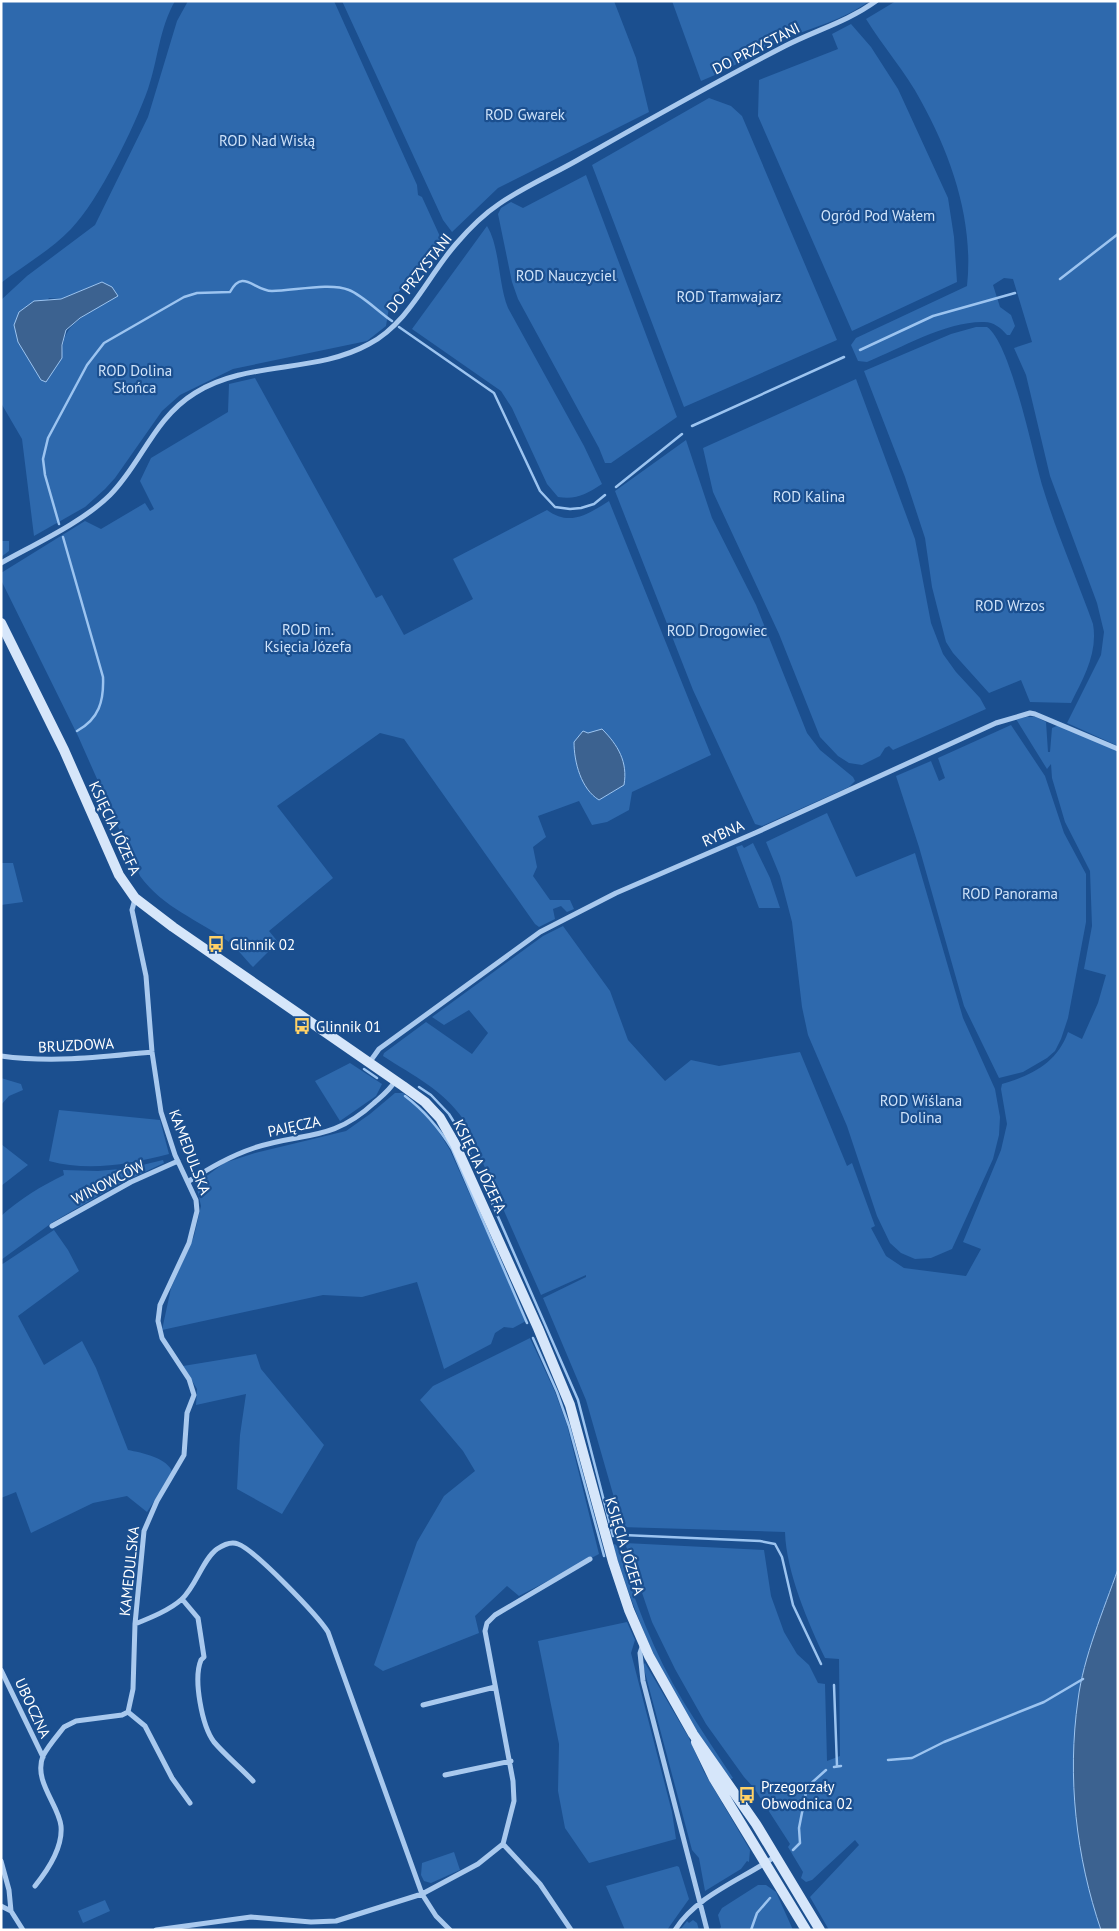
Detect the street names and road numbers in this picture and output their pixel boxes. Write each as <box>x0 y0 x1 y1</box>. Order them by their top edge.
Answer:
street label: DO PRZYSTANI <box>709 18 803 78</box>
street label: DO PRZYSTANI <box>382 229 456 317</box>
street label: KSIĘCIA JÓZEFA <box>85 778 145 878</box>
street label: RYBNA <box>699 815 747 851</box>
street label: BRUZDOWA <box>37 1034 115 1056</box>
street label: KAMEDULSKA <box>165 1107 215 1198</box>
street label: PAJĘCZA <box>266 1111 322 1141</box>
street label: KSIĘCIA JÓZEFA <box>449 1116 511 1216</box>
street label: WINOWCÓW <box>68 1155 148 1209</box>
street label: KSIĘCIA JÓZEFA <box>601 1495 649 1598</box>
street label: KAMEDULSKA <box>115 1525 143 1617</box>
street label: UBOCZNA <box>11 1675 55 1741</box>

